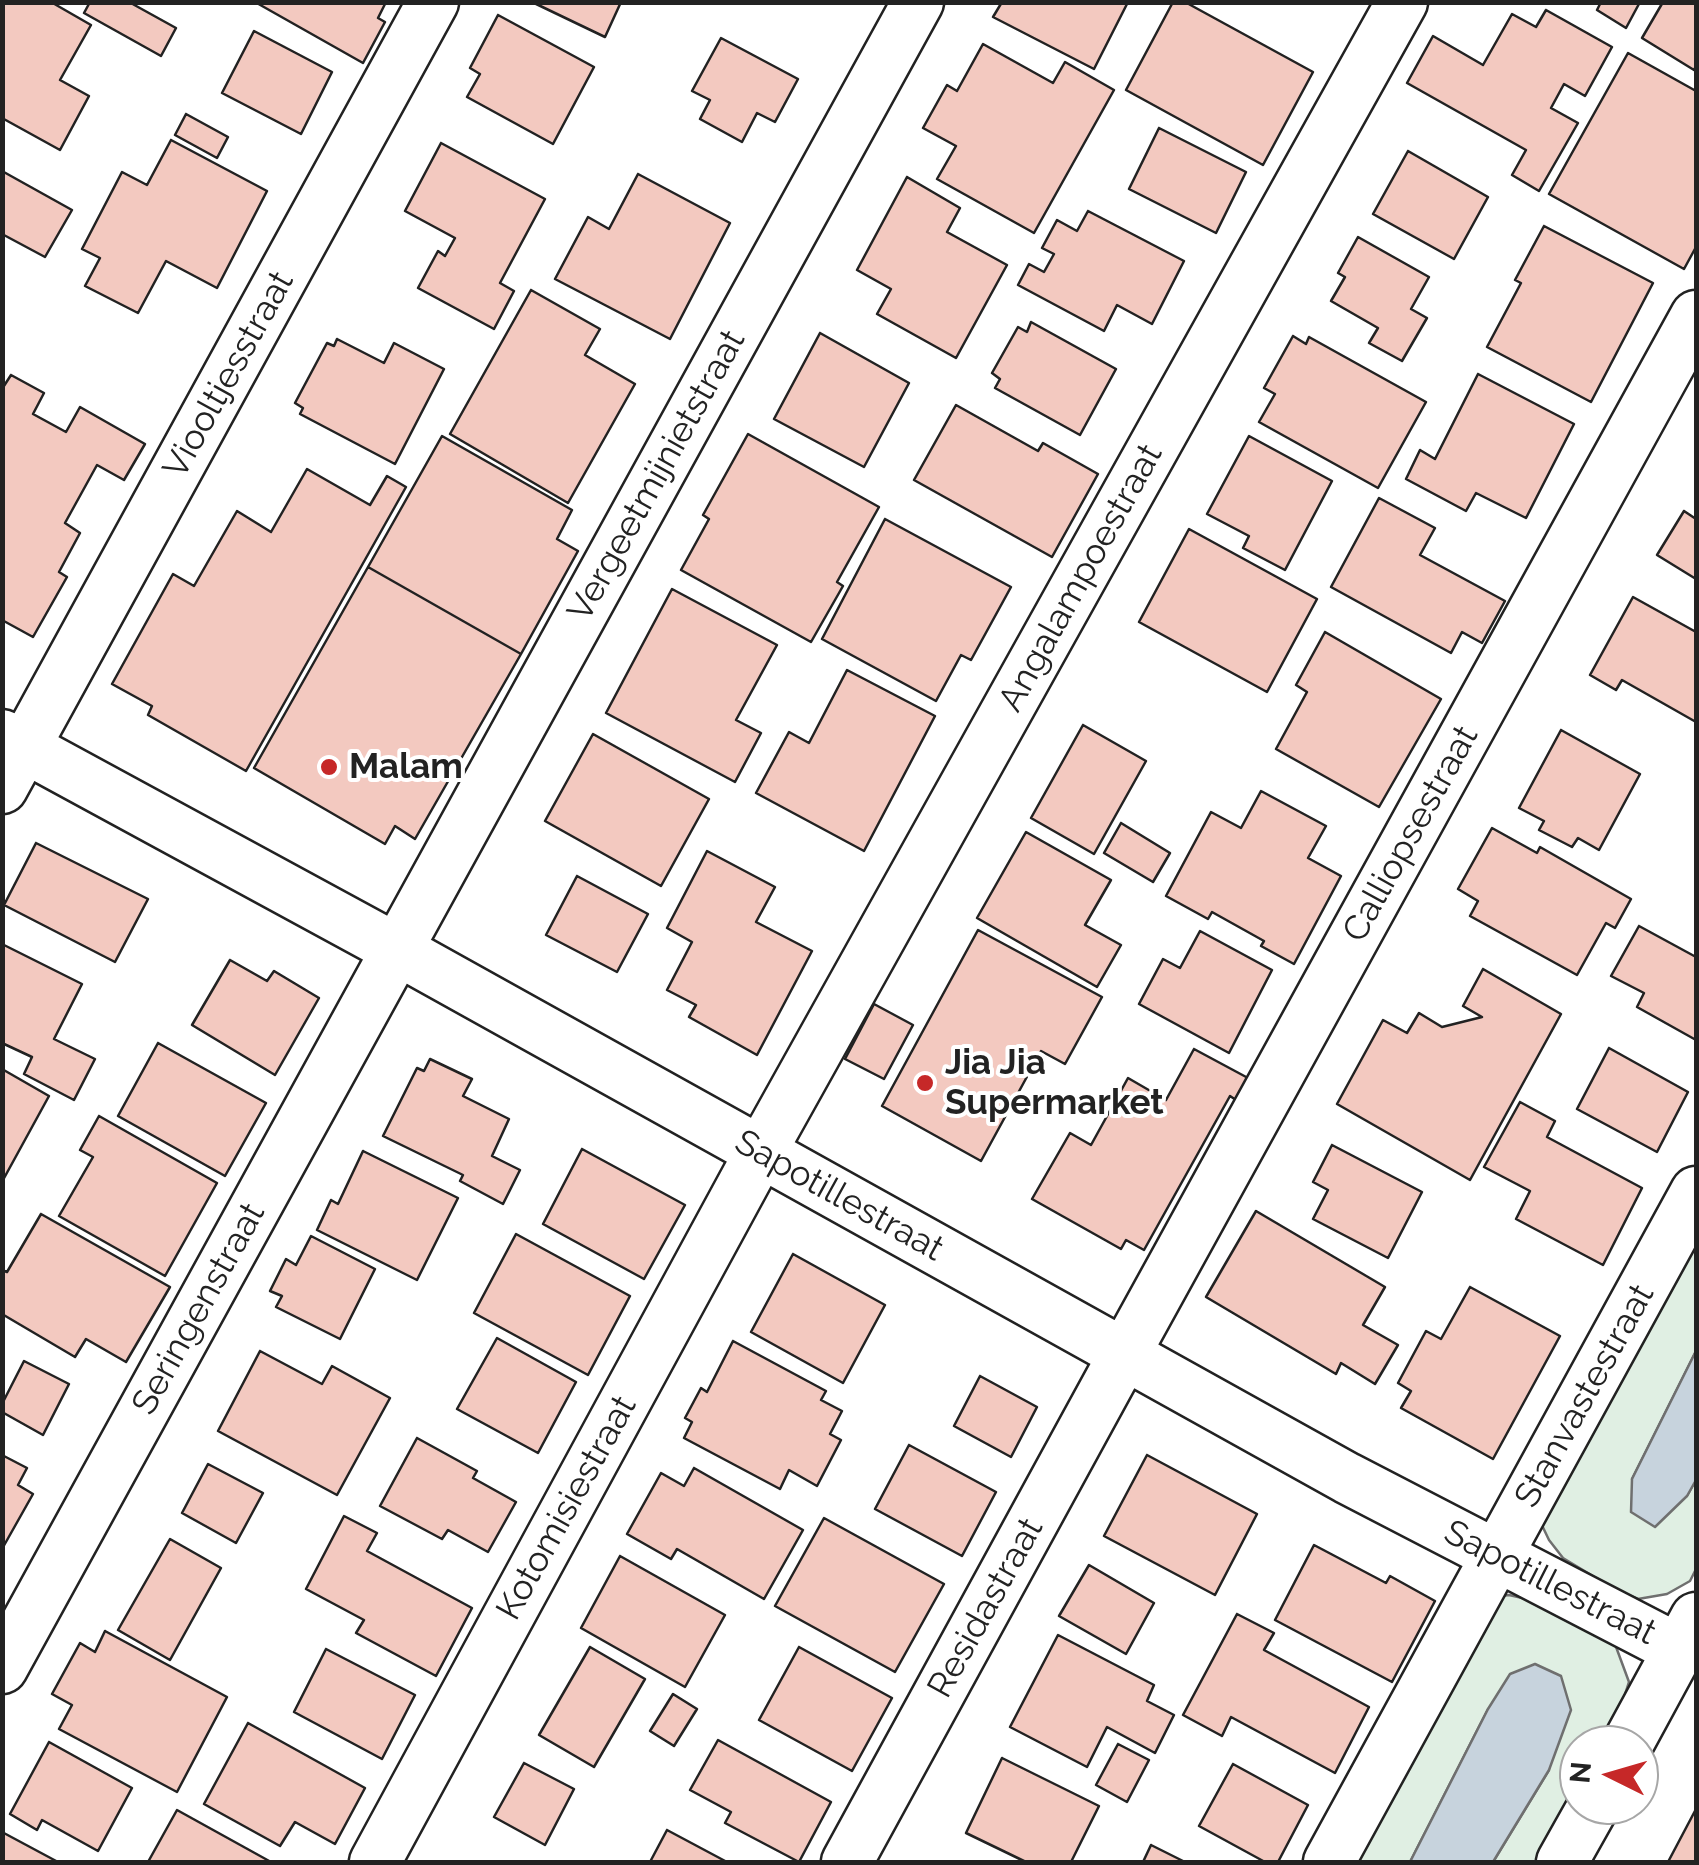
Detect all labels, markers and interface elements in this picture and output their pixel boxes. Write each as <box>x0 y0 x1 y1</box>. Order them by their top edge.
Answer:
street label: Viooltjesstraat <box>155 264 303 486</box>
street label: Vergeetmijnietstraat <box>560 323 754 629</box>
street label: Angalampoestraat <box>990 437 1172 719</box>
street label: Calliopsestraat <box>1334 719 1488 949</box>
place label: Malam <box>349 746 463 788</box>
marker: Malam <box>318 756 340 778</box>
place label: Jia Jia Supermarket <box>945 1042 1164 1124</box>
marker: Jia Jia Supermarket <box>914 1072 936 1094</box>
street label: Sapotillestraat <box>727 1121 951 1271</box>
street label: Seringenstraat <box>124 1196 274 1422</box>
street label: Stanvastestraat <box>1506 1277 1664 1515</box>
street label: Kotomisiestraat <box>488 1389 646 1627</box>
street label: Residastraat <box>919 1511 1053 1705</box>
street label: Sapotillestraat <box>1437 1512 1663 1654</box>
north arrow <box>1559 1725 1659 1825</box>
text: N <box>1563 1760 1598 1785</box>

